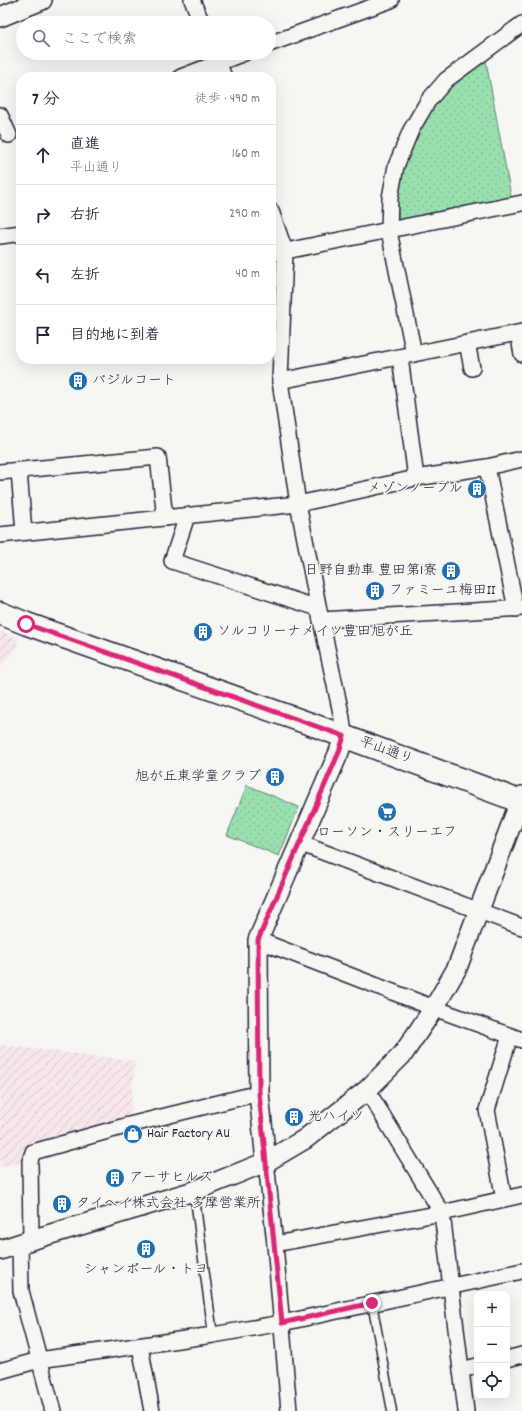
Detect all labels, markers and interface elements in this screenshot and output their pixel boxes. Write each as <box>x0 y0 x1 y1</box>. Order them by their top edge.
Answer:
search box <box>16 16 276 60</box>
icon: search <box>30 27 52 49</box>
text: ここで検索 <box>62 29 137 51</box>
text: 7 分 <box>32 89 59 113</box>
text: 徒歩 · 490 m <box>195 90 260 109</box>
text: 直進 <box>70 134 100 156</box>
icon: ahead <box>32 144 54 166</box>
text: 160 m <box>232 145 260 164</box>
text: 平山通り <box>70 159 122 178</box>
icon: right <box>32 204 54 226</box>
text: 右折 <box>70 205 100 227</box>
text: 290 m <box>229 205 260 224</box>
icon: left <box>32 264 54 286</box>
text: 左折 <box>70 265 100 287</box>
text: 40 m <box>236 265 260 284</box>
icon: arrive <box>32 324 54 346</box>
text: 目的地に到着 <box>70 325 160 347</box>
building icon: バジルコート <box>67 370 89 392</box>
place label: バジルコート <box>92 371 176 391</box>
building icon: メゾンノーブル <box>466 478 488 500</box>
place label: メゾンノーブル <box>367 479 463 499</box>
building icon: 日野自動車 豊田第1寮 <box>440 560 462 582</box>
place label: 日野自動車 豊田第1寮 <box>305 561 437 581</box>
building icon: ファミーユ梅田II <box>364 580 386 602</box>
place label: ファミーユ梅田II <box>389 581 496 601</box>
route start <box>17 615 35 633</box>
building icon: ソルコリーナメイツ豊田旭が丘 <box>192 621 214 643</box>
place label: ソルコリーナメイツ豊田旭が丘 <box>217 622 413 642</box>
street label: 平山通り <box>356 732 416 770</box>
building icon: 旭が丘東学童クラブ <box>264 766 286 788</box>
place label: 旭が丘東学童クラブ <box>135 767 261 787</box>
supermarket icon: ローソン・スリーエフ <box>376 801 398 823</box>
place label: ローソン・スリーエフ <box>317 823 457 843</box>
building icon: 光ハイツ <box>283 1106 305 1128</box>
place label: 光ハイツ <box>308 1107 364 1127</box>
shop icon: Hair Factory AU <box>122 1123 144 1145</box>
place label: Hair Factory AU <box>147 1124 230 1144</box>
building icon: アーサヒルズ <box>104 1167 126 1189</box>
place label: アーサヒルズ <box>129 1168 213 1188</box>
building icon: タイヘイ株式会社 多摩営業所 <box>51 1193 73 1215</box>
place label: タイヘイ株式会社 多摩営業所 <box>76 1194 261 1214</box>
building icon: シャンポール・トヨ <box>135 1238 157 1260</box>
place label: シャンポール・トヨ <box>83 1260 209 1280</box>
map controls <box>474 1291 510 1399</box>
button: + <box>474 1291 510 1327</box>
route end <box>363 1294 381 1312</box>
button: − <box>474 1327 510 1363</box>
button: locate <box>474 1363 510 1399</box>

